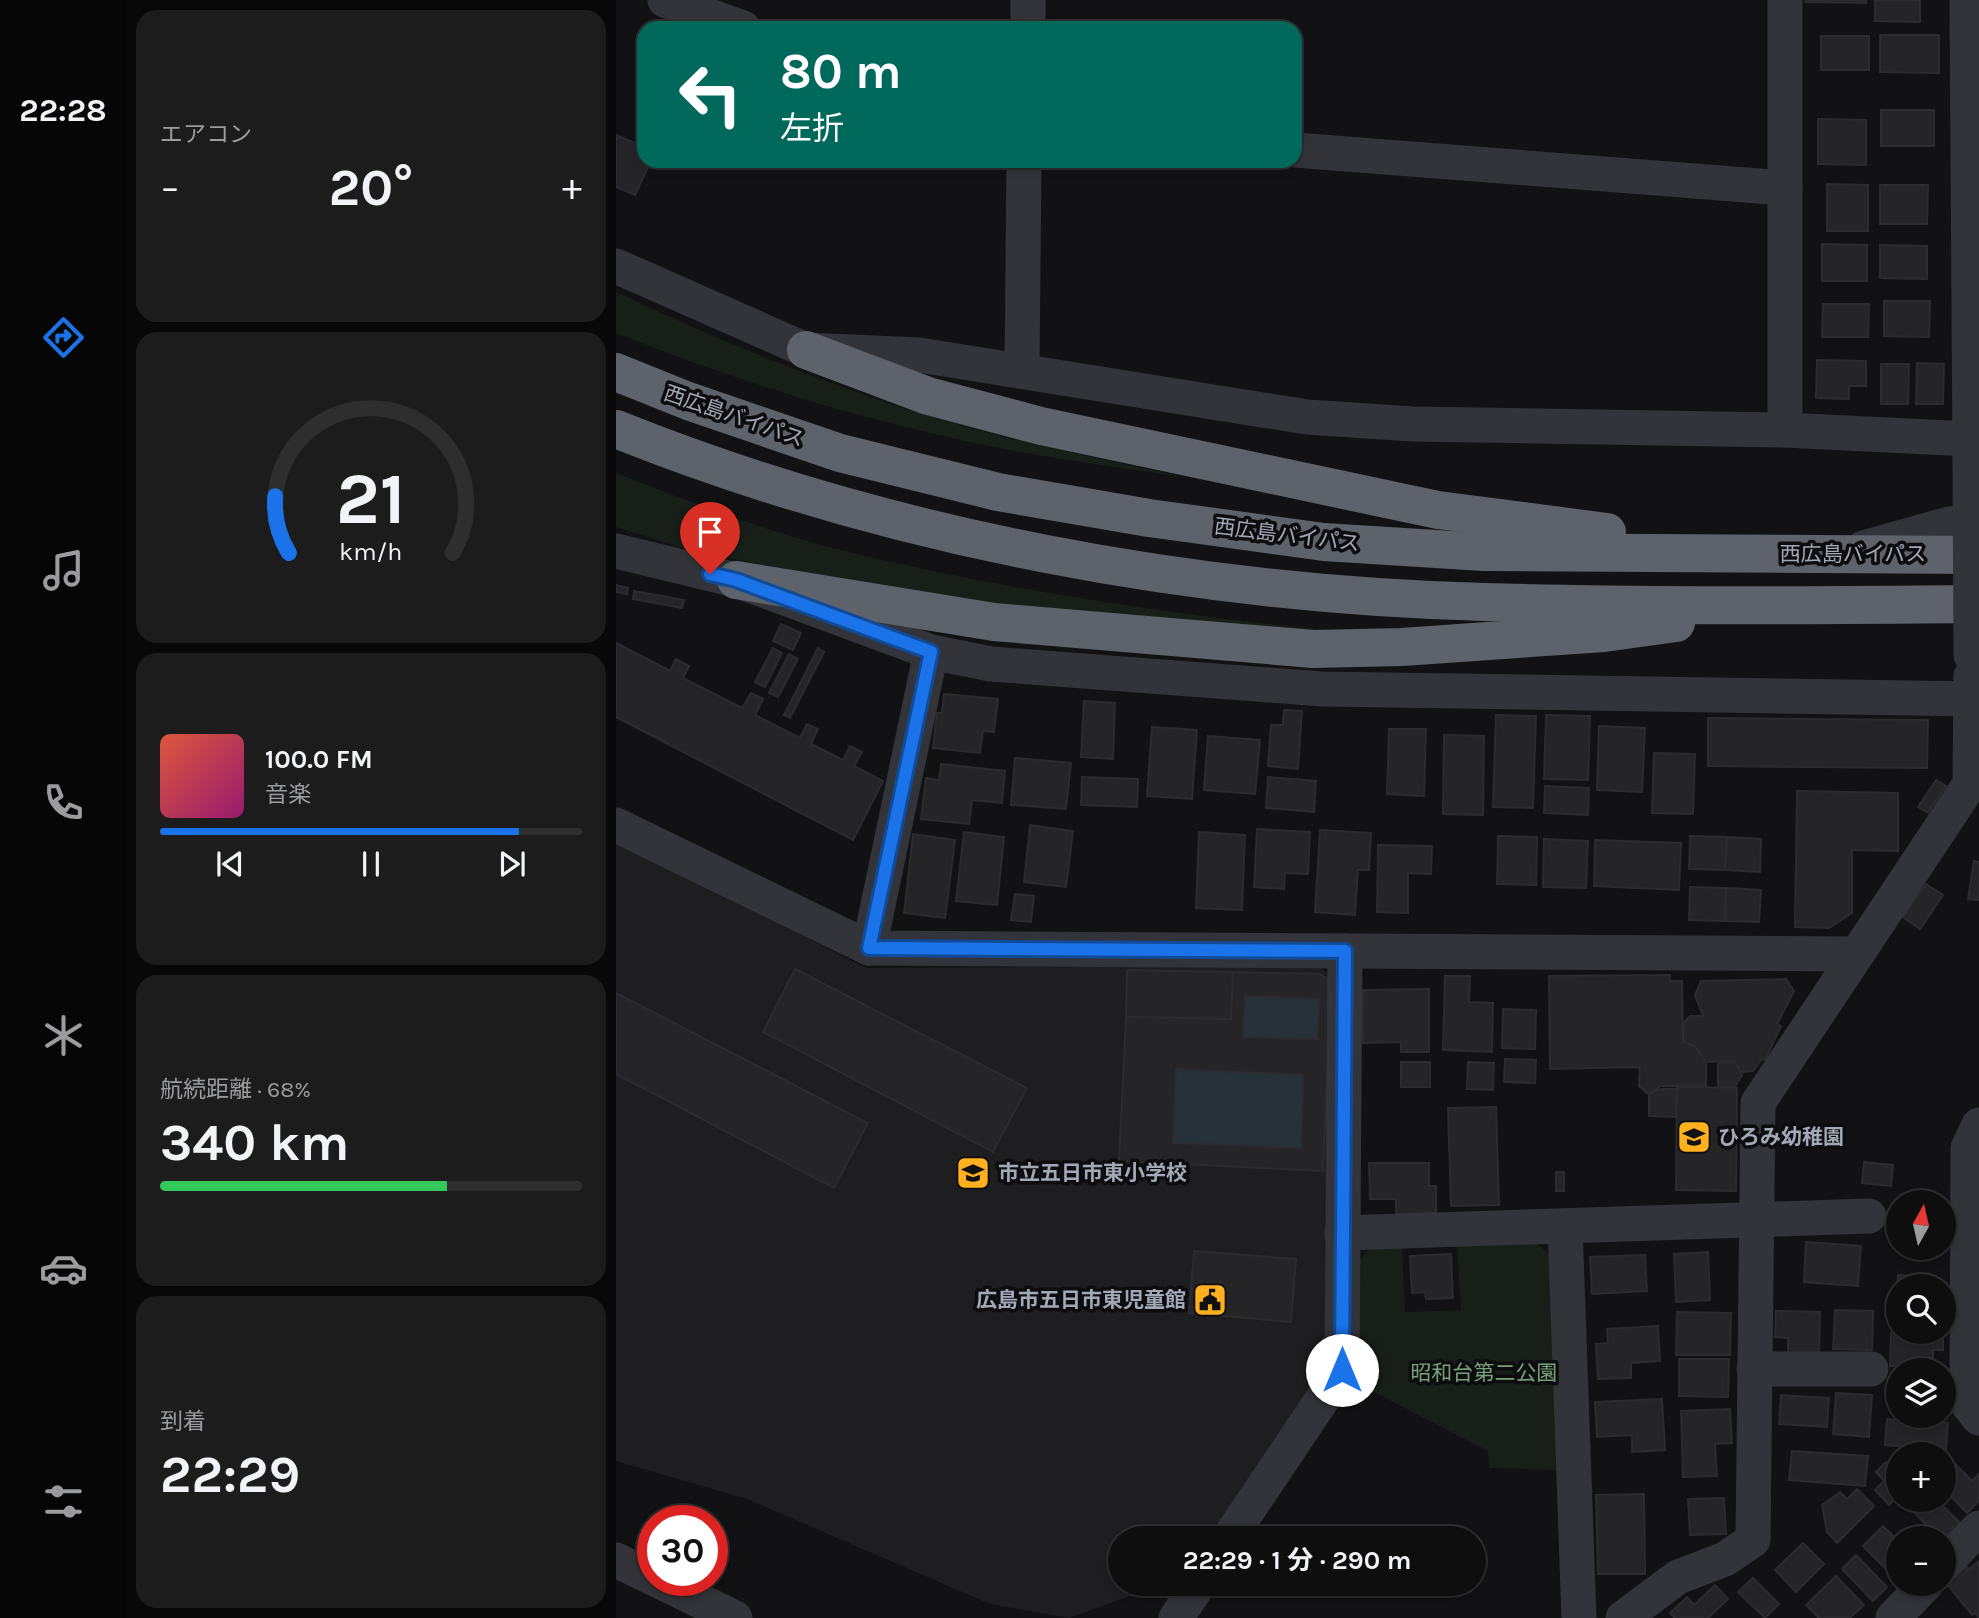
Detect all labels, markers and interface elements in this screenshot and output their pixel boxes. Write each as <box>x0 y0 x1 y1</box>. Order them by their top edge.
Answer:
text: 80 m <box>780 43 902 100</box>
icon: left <box>665 49 756 140</box>
text: 22:28 <box>19 92 107 129</box>
text: 左折 <box>780 110 844 147</box>
text: エアコン <box>160 121 252 148</box>
text: 20° <box>329 157 413 218</box>
text: − <box>160 165 180 210</box>
text: + <box>562 165 582 210</box>
icon: directions <box>39 313 88 362</box>
street label: 西広島バイパス <box>661 381 807 451</box>
text: 21 <box>336 457 406 542</box>
pin <box>680 502 740 574</box>
icon: arrive <box>691 513 729 551</box>
street label: 西広島バイパス <box>1213 514 1361 556</box>
text: km/h <box>339 537 403 566</box>
street label: 西広島バイパス <box>1780 542 1926 566</box>
icon: music <box>39 546 88 595</box>
text: 100.0 FM <box>265 744 373 775</box>
icon: phone <box>39 778 88 827</box>
text: 音楽 <box>265 781 311 808</box>
icon: previous <box>211 845 249 883</box>
icon: pause <box>352 845 390 883</box>
icon: next <box>493 845 531 883</box>
icon: climate <box>39 1011 88 1060</box>
text: 航続距離 · 68% <box>160 1076 311 1103</box>
text: 340 km <box>160 1112 349 1173</box>
school or university icon: ひろみ幼稚園 <box>1675 1118 1713 1156</box>
place label: ひろみ幼稚園 <box>1718 1125 1844 1149</box>
school or university icon: 市立五日市東小学校 <box>954 1154 992 1192</box>
place label: 市立五日市東小学校 <box>998 1161 1187 1185</box>
north arrow <box>1886 1190 1956 1260</box>
map controls <box>1886 1190 1956 1596</box>
icon: car <box>39 1244 88 1293</box>
button: search <box>1886 1274 1956 1344</box>
public building icon: 広島市五日市東児童館 <box>1191 1281 1229 1319</box>
place label: 広島市五日市東児童館 <box>976 1288 1186 1312</box>
position arrow <box>1305 1333 1379 1407</box>
button: layers <box>1886 1358 1956 1428</box>
park label: 昭和台第二公園 <box>1411 1361 1558 1385</box>
text: 到着 <box>160 1408 206 1435</box>
button: + <box>1886 1442 1956 1512</box>
text: 22:29 <box>160 1444 300 1505</box>
icon: filters <box>39 1477 88 1526</box>
speed limit sign: 30 <box>637 1505 728 1596</box>
button: − <box>1886 1526 1956 1596</box>
text: 22:29 · 1 分 · 290 m <box>1183 1545 1411 1576</box>

